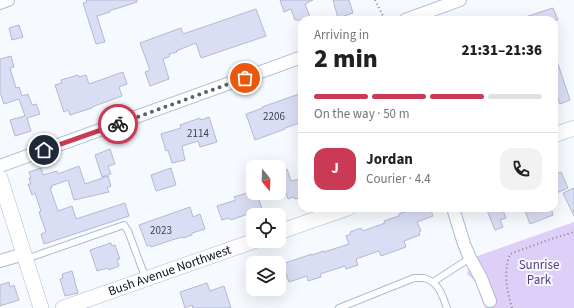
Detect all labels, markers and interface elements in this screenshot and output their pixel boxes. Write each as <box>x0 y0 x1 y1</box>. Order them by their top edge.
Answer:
text: Arriving in <box>314 26 369 44</box>
text: 2 min <box>314 40 378 77</box>
text: 21:31–21:36 <box>461 40 542 61</box>
pin <box>228 61 262 95</box>
icon: bag <box>234 67 256 89</box>
courier <box>98 104 138 144</box>
text: On the way · 50 m <box>314 105 409 123</box>
house number: 2206 <box>263 109 285 124</box>
icon: bike <box>107 113 129 135</box>
house number: 2114 <box>187 126 209 141</box>
pin <box>27 133 61 167</box>
icon: home <box>33 139 55 161</box>
button: phone <box>500 148 542 190</box>
text: Jordan <box>366 149 413 170</box>
text: J <box>331 158 339 179</box>
north arrow <box>246 160 286 200</box>
map controls <box>246 160 286 296</box>
text: Courier · 4.4 <box>366 170 431 188</box>
button: locate <box>246 208 286 248</box>
house number: 2023 <box>150 223 172 238</box>
street label: Bush Avenue Northwest <box>106 240 234 301</box>
button: layers <box>246 256 286 296</box>
park label: Sunrise Park <box>519 256 559 289</box>

